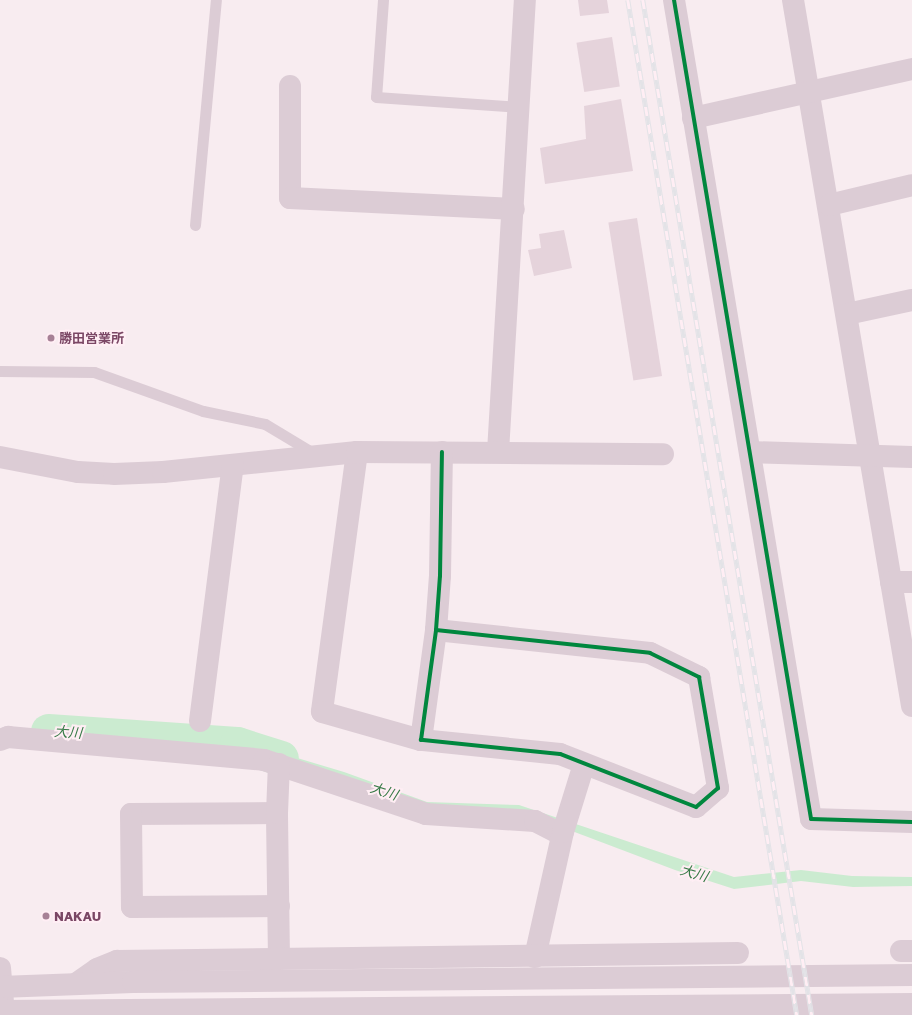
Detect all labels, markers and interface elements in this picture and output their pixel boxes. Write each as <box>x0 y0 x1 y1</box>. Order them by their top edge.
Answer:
place label: 勝田営業所 <box>59 330 124 346</box>
marker: 勝田営業所 <box>46 333 56 343</box>
water label: 大川 <box>53 723 83 741</box>
water label: 大川 <box>368 779 400 803</box>
water label: 大川 <box>678 861 710 885</box>
place label: NAKAU <box>54 908 101 924</box>
marker: NAKAU <box>41 911 51 921</box>

